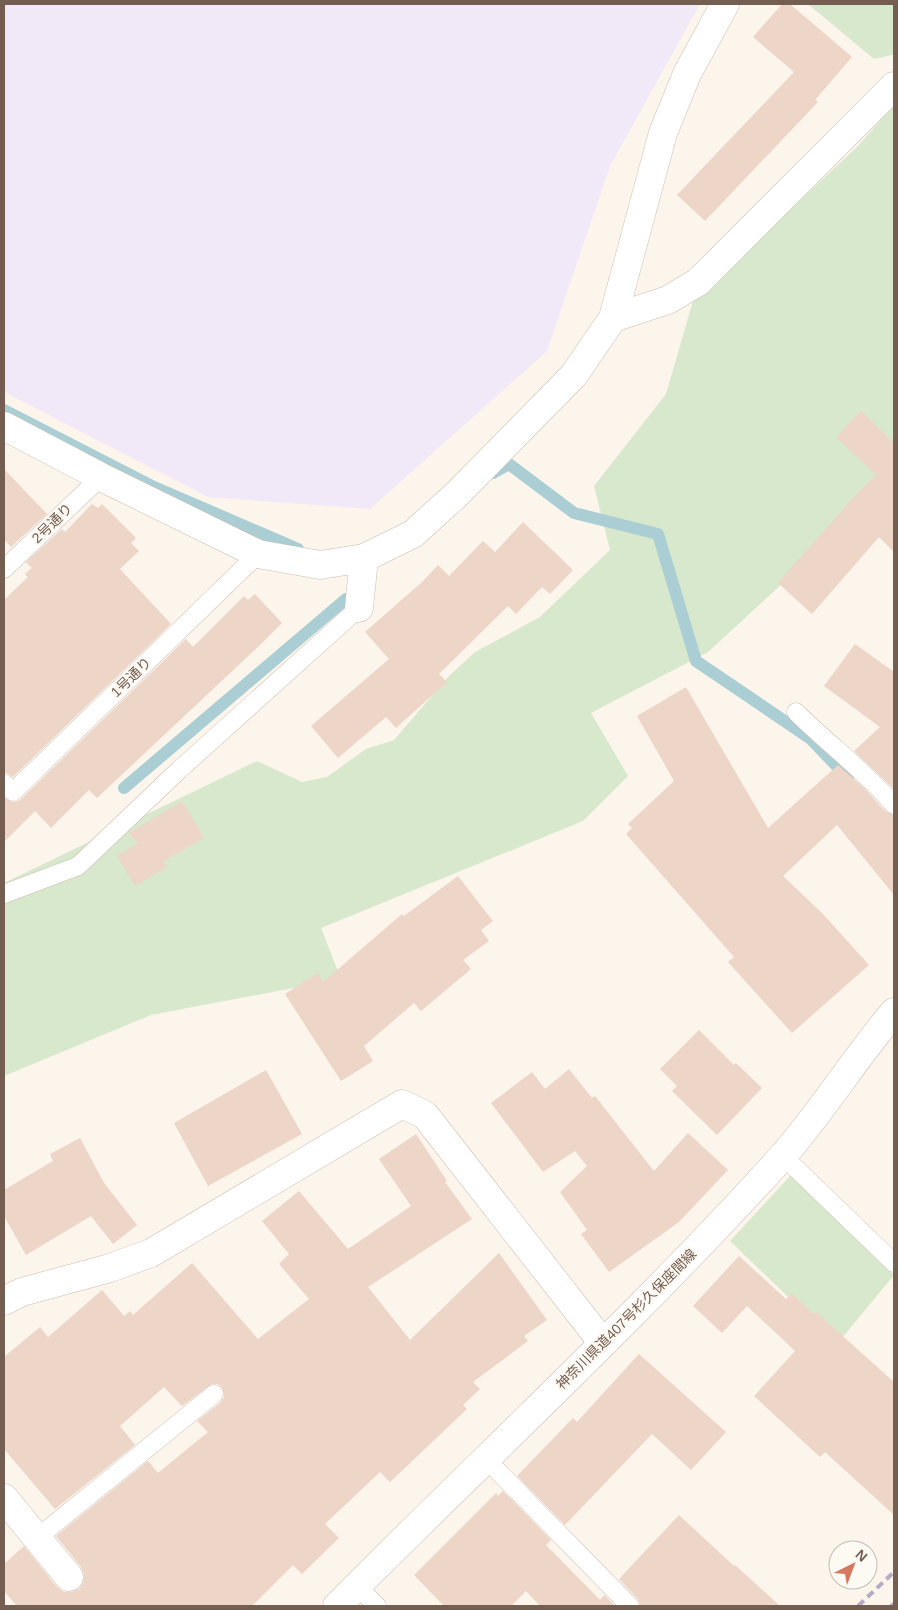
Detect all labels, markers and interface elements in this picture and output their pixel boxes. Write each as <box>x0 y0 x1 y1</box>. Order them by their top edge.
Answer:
street label: 2号通り <box>29 500 75 546</box>
street label: 1号通り <box>108 654 154 700</box>
street label: 神奈川県道407号杉久保座間線 <box>553 1246 699 1392</box>
north arrow <box>828 1540 878 1590</box>
text: N <box>853 1546 871 1565</box>

